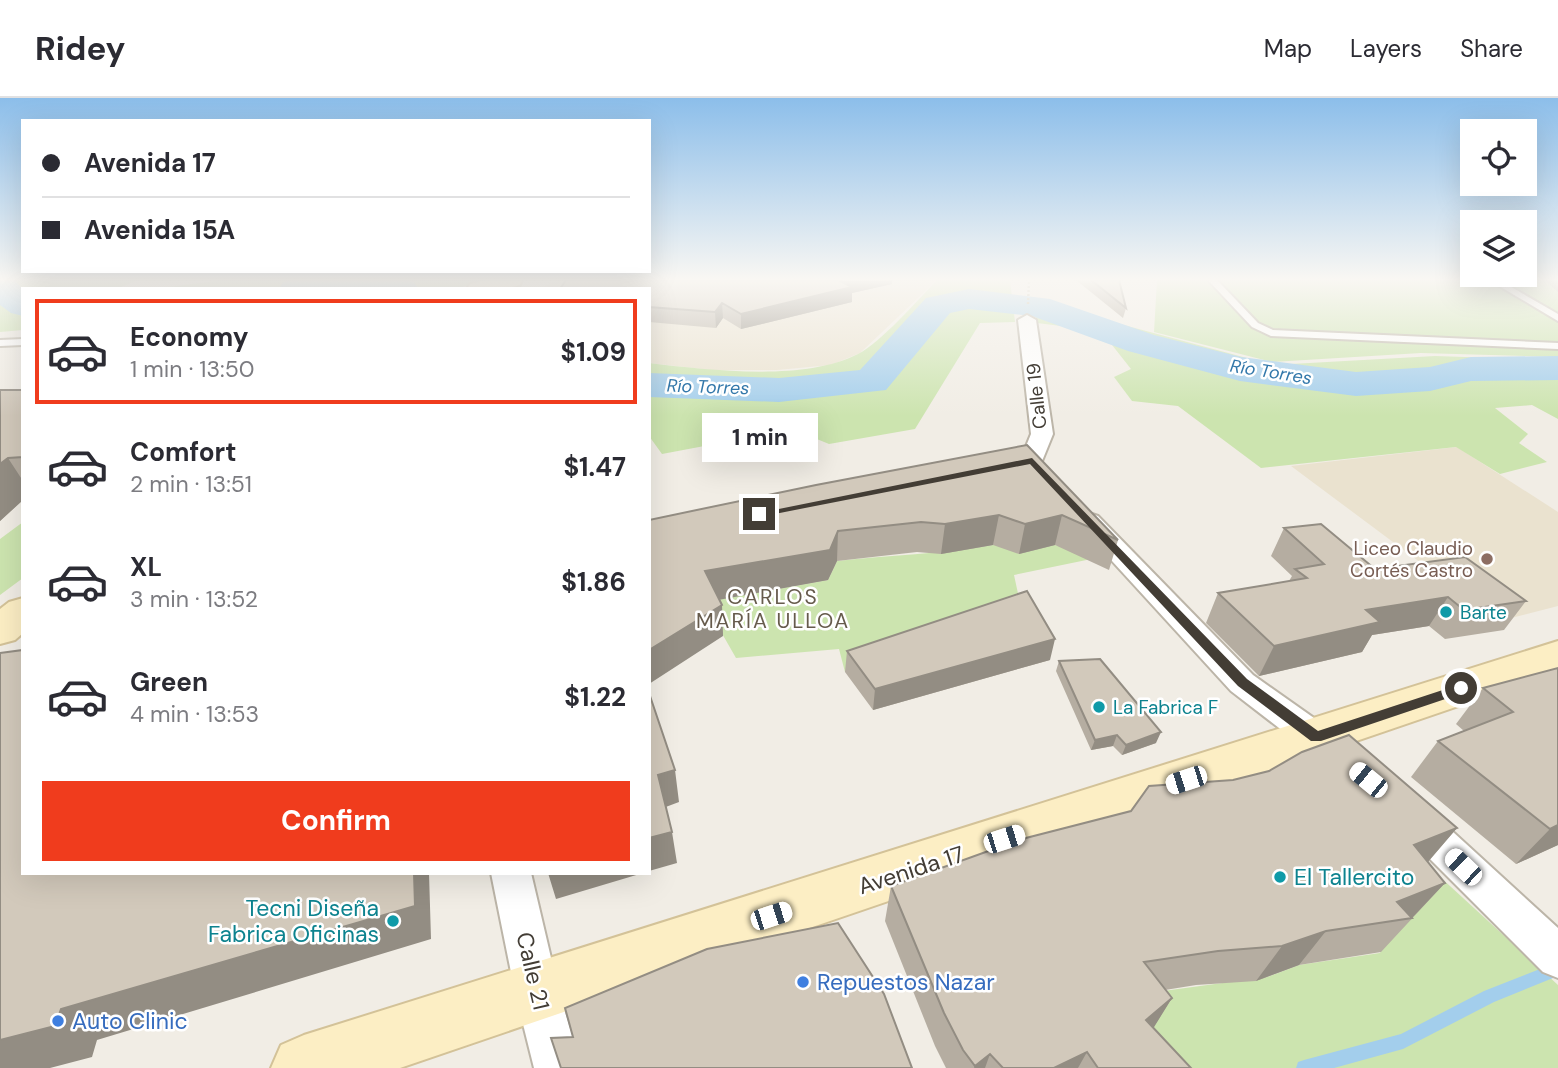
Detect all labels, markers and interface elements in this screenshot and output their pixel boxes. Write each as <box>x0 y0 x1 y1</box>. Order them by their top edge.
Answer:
text: Ridey <box>35 27 125 70</box>
text: Map <box>1264 33 1312 64</box>
text: Layers <box>1350 33 1422 64</box>
text: Share <box>1460 33 1523 64</box>
map controls <box>1460 119 1537 287</box>
button: locate <box>1460 119 1537 196</box>
text: Avenida 17 <box>84 146 216 180</box>
button: layers <box>1460 210 1537 287</box>
text: Avenida 15A <box>84 213 235 247</box>
icon: car <box>46 320 109 383</box>
text: Economy <box>130 320 248 354</box>
text: $1.09 <box>561 335 626 369</box>
text: 1 min · 13:50 <box>130 354 254 384</box>
water label: Río Torres <box>1228 354 1314 390</box>
street label: Calle 19 <box>1021 362 1052 430</box>
water label: Río Torres <box>666 374 750 400</box>
callout: 1 min <box>701 412 817 462</box>
text: 1 min <box>732 422 788 452</box>
icon: car <box>46 435 109 498</box>
text: Comfort <box>130 435 236 469</box>
text: $1.47 <box>563 450 626 484</box>
text: 2 min · 13:51 <box>130 469 252 499</box>
route end <box>743 498 775 530</box>
place label: Liceo Claudio Cortés Castro <box>1350 536 1473 583</box>
icon: car <box>46 550 109 613</box>
text: XL <box>130 550 162 584</box>
marker: Liceo Claudio Cortés Castro <box>1479 551 1495 567</box>
text: $1.86 <box>561 565 626 599</box>
district label: CARLOS MARÍA ULLOA <box>696 583 850 635</box>
text: 3 min · 13:52 <box>130 584 258 614</box>
place label: Barte <box>1460 600 1507 625</box>
marker: Barte <box>1438 604 1454 620</box>
icon: car <box>46 665 109 728</box>
text: Green <box>130 665 208 699</box>
route start <box>1445 672 1477 704</box>
text: $1.22 <box>564 680 626 714</box>
place label: La Fabrica F <box>1113 695 1218 720</box>
text: 4 min · 13:53 <box>130 699 259 729</box>
marker: La Fabrica F <box>1091 699 1107 715</box>
car <box>1346 759 1391 801</box>
car <box>1163 764 1210 796</box>
button: Confirm <box>42 781 630 861</box>
car <box>981 823 1028 855</box>
street label: Avenida 17 <box>854 839 968 901</box>
car <box>1441 845 1486 889</box>
place label: El Tallercito <box>1294 862 1414 892</box>
marker: El Tallercito <box>1272 869 1288 885</box>
place label: Tecni Diseña Fabrica Oficinas <box>208 893 379 949</box>
car <box>748 900 795 932</box>
marker: Tecni Diseña Fabrica Oficinas <box>385 913 401 929</box>
street label: Calle 21 <box>510 929 556 1013</box>
place label: Repuestos Nazar <box>817 967 995 997</box>
marker: Repuestos Nazar <box>795 974 811 990</box>
place label: Auto Clinic <box>72 1006 188 1036</box>
marker: Auto Clinic <box>50 1013 66 1029</box>

